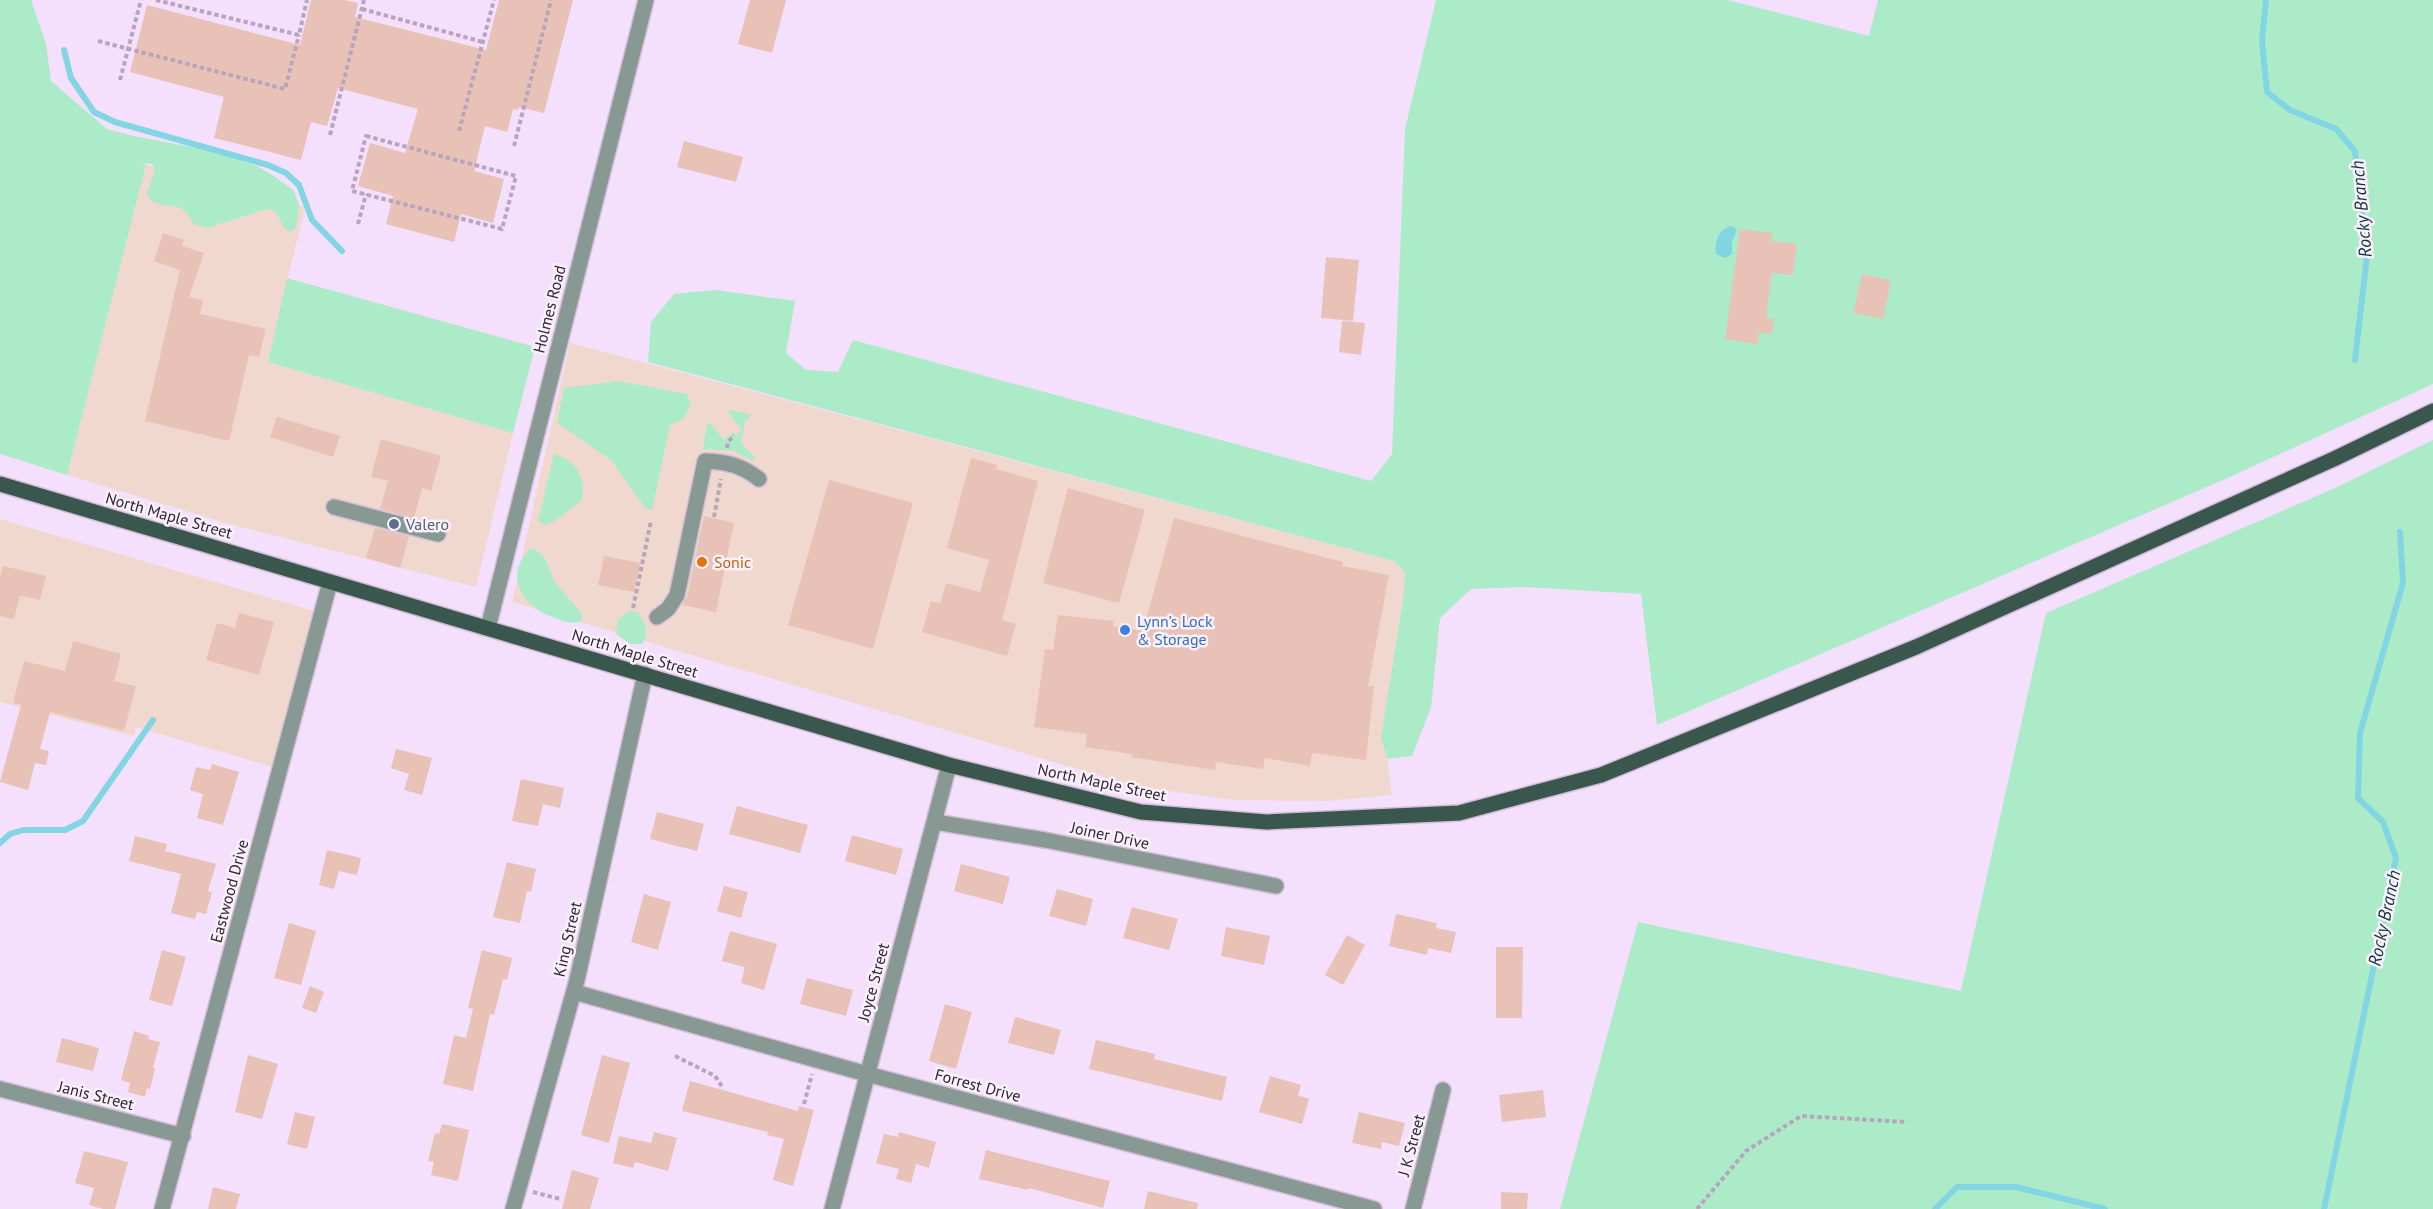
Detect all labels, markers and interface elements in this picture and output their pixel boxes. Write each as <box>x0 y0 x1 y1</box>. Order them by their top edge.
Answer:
water label: Rocky Branch <box>2345 159 2377 259</box>
street label: Holmes Road <box>528 263 570 355</box>
street label: North Maple Street <box>103 487 235 543</box>
place label: Valero <box>405 514 449 534</box>
marker: Valero <box>387 517 401 531</box>
place label: Sonic <box>714 552 751 572</box>
marker: Sonic <box>695 555 709 569</box>
place label: Lynn’s Lock & Storage <box>1137 611 1213 649</box>
marker: Lynn’s Lock & Storage <box>1118 623 1132 637</box>
street label: North Maple Street <box>569 624 701 682</box>
street label: North Maple Street <box>1036 759 1169 806</box>
street label: Joiner Drive <box>1068 817 1151 853</box>
street label: Eastwood Drive <box>206 837 252 945</box>
water label: Rocky Branch <box>2363 868 2405 968</box>
street label: King Street <box>549 899 585 979</box>
street label: Joyce Street <box>853 940 893 1024</box>
street label: Forrest Drive <box>933 1064 1023 1106</box>
street label: Janis Street <box>55 1076 137 1114</box>
street label: J K Street <box>1393 1111 1429 1179</box>

